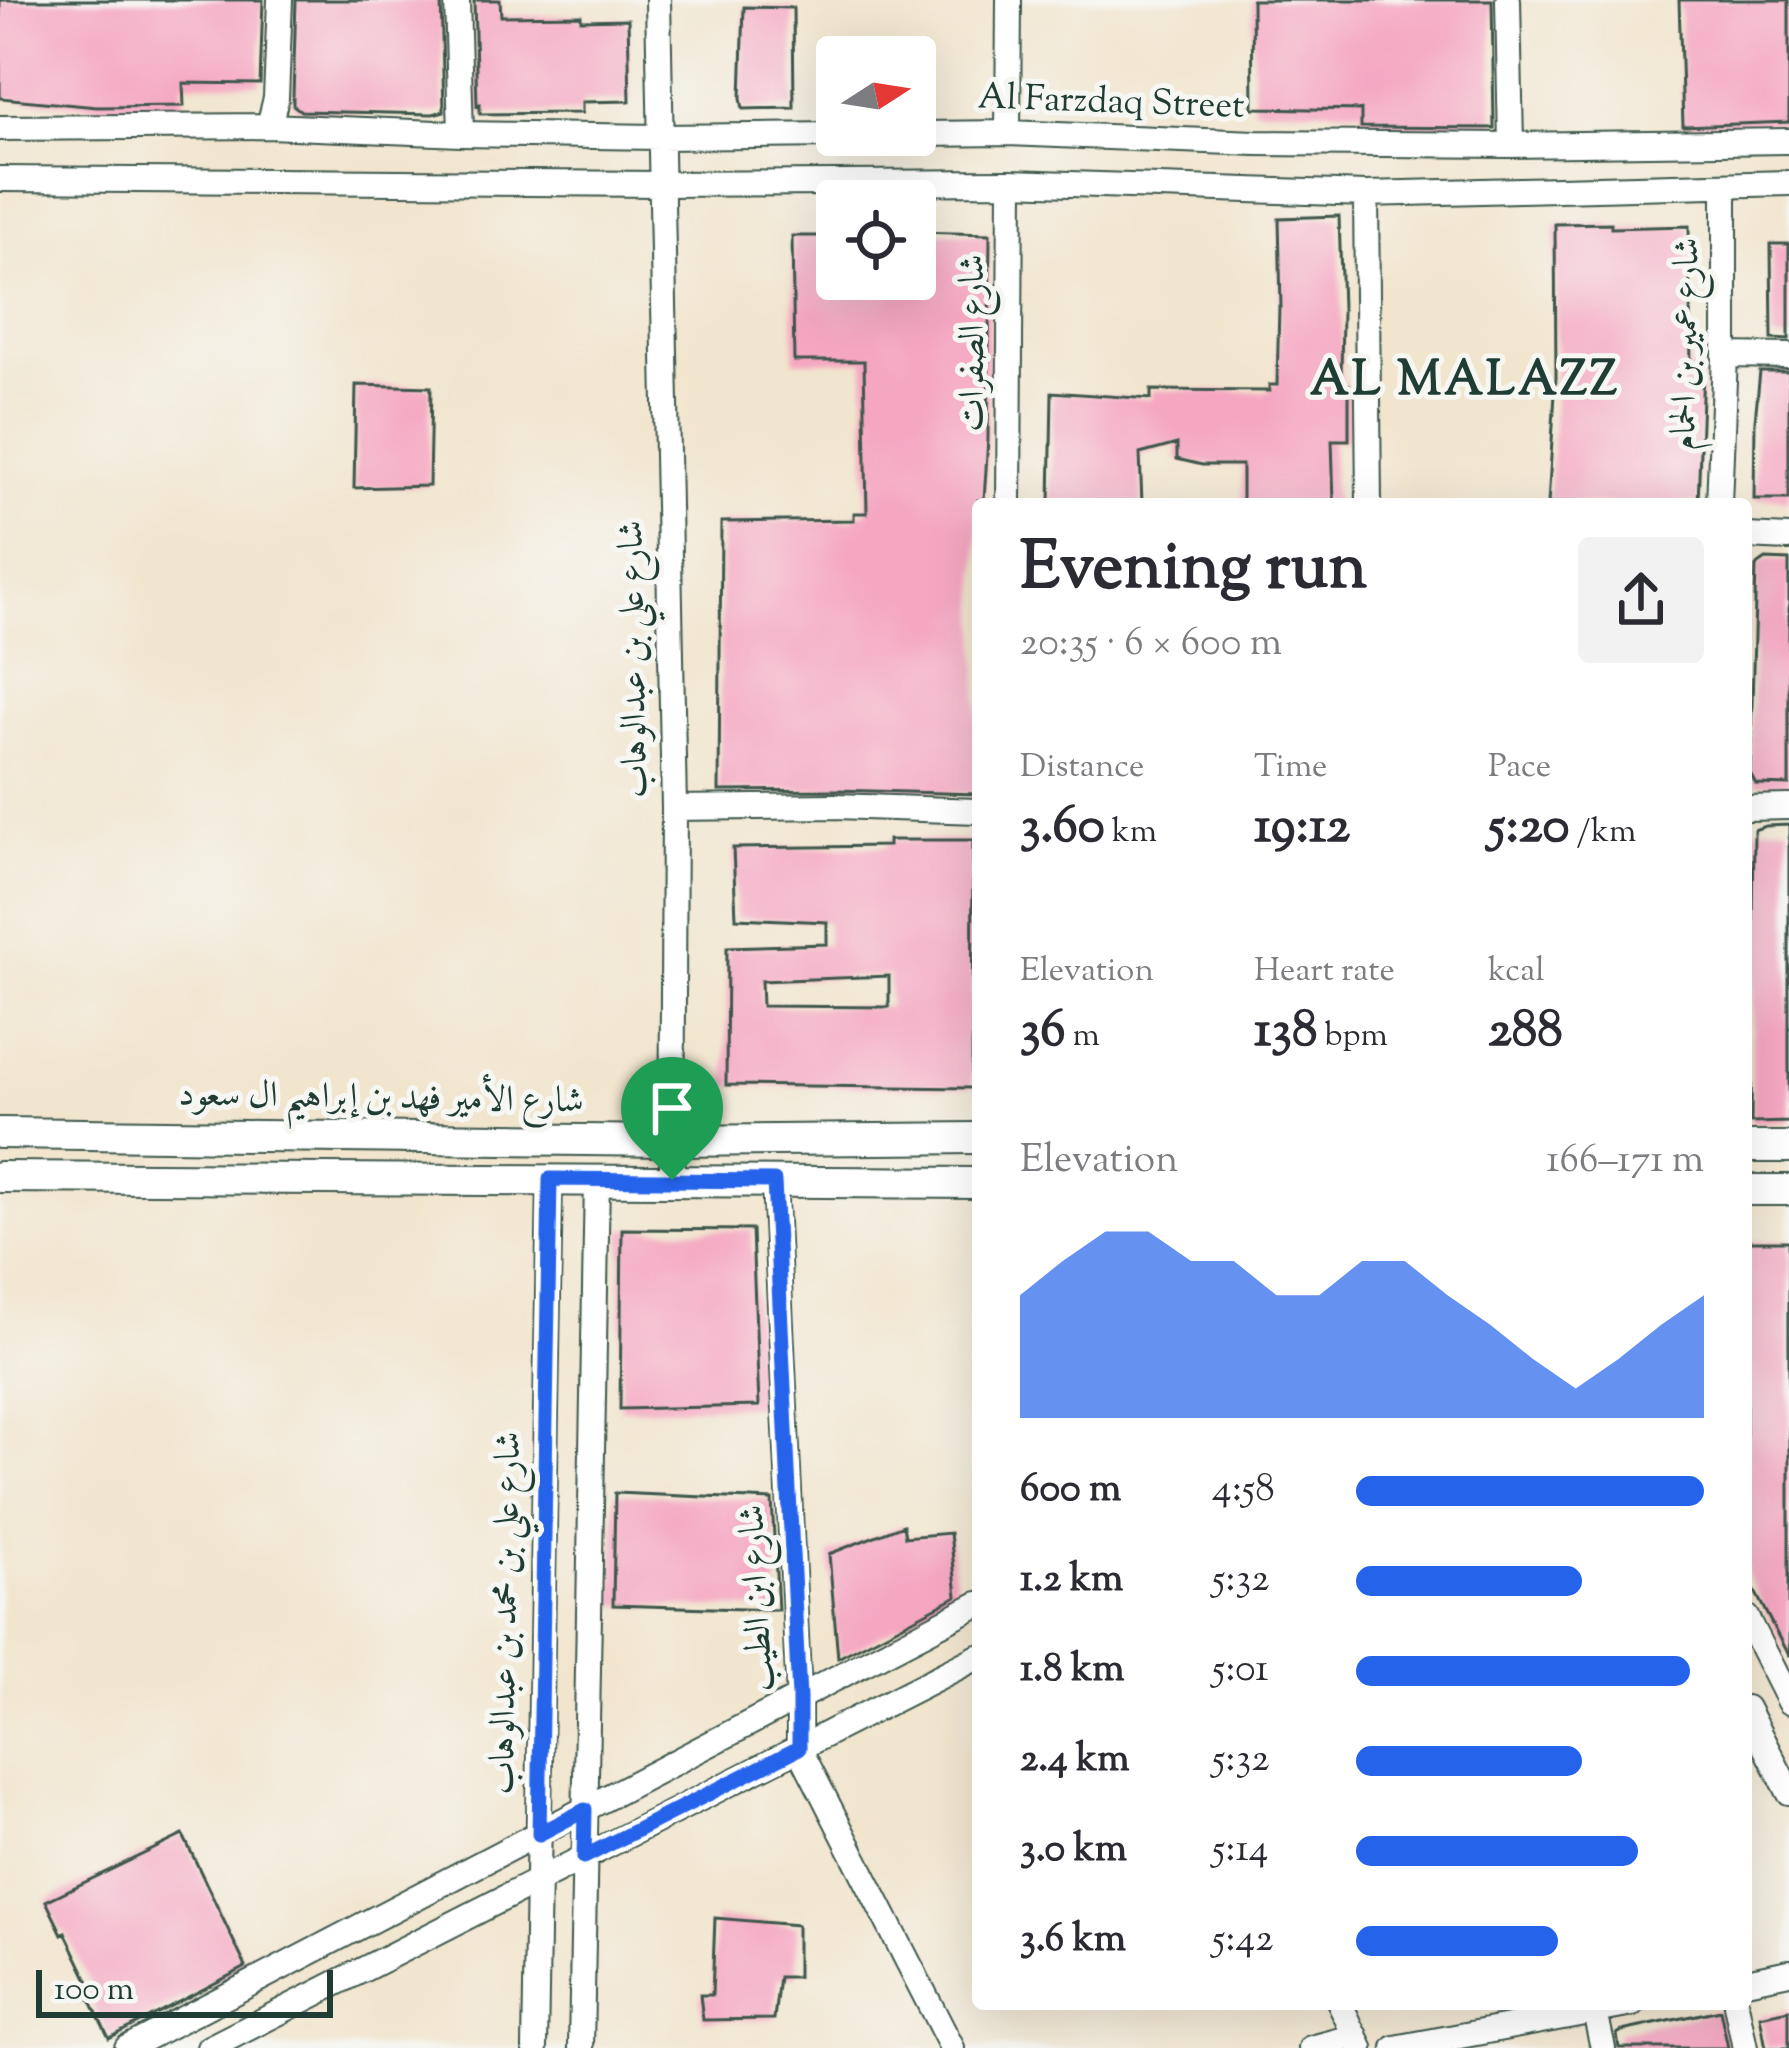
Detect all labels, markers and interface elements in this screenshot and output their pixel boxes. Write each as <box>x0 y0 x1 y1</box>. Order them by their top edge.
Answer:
north arrow <box>816 36 936 156</box>
map controls <box>816 36 936 300</box>
street label: Al Farzdaq Street <box>977 72 1245 134</box>
button: locate <box>816 180 936 300</box>
street label: شارع عمير بن الحمام <box>1659 237 1717 451</box>
street label: شارع الصفرات <box>948 254 1001 432</box>
district label: AL MALAZZ <box>1310 348 1620 417</box>
street label: شارع علي بن عبدالوهاب <box>607 520 668 798</box>
text: Evening run <box>1020 524 1367 619</box>
button: share <box>1578 537 1704 663</box>
text: 20:35 · 6 × 600 m <box>1020 617 1282 673</box>
text: Distance <box>1020 744 1144 792</box>
text: Time <box>1254 744 1327 792</box>
text: Pace <box>1488 744 1551 792</box>
text: 3.60 <box>1020 792 1105 865</box>
text: 19:12 <box>1254 792 1350 865</box>
text: 5:20 <box>1488 792 1570 865</box>
text: km <box>1105 809 1157 857</box>
text: /km <box>1570 809 1636 857</box>
text: Elevation <box>1020 948 1154 996</box>
text: Heart rate <box>1254 948 1395 996</box>
text: kcal <box>1488 948 1545 996</box>
text: 36 <box>1020 996 1066 1069</box>
text: 138 <box>1254 996 1317 1069</box>
text: 288 <box>1488 996 1563 1069</box>
text: m <box>1066 1013 1100 1061</box>
text: bpm <box>1317 1013 1388 1061</box>
pin <box>621 1057 723 1180</box>
street label: شارع الأمير فهد بن إبراهيم ال سعود <box>178 1067 584 1135</box>
icon: arrive <box>639 1075 705 1141</box>
text: Elevation <box>1020 1134 1178 1190</box>
text: 166–171 m <box>1546 1134 1704 1190</box>
street label: شارع علي بن محمد بن عبدالوهاب <box>478 1431 541 1795</box>
text: 600 m <box>1020 1463 1121 1519</box>
text: 4:58 <box>1212 1463 1275 1519</box>
street label: شارع ابن الطيب <box>727 1503 790 1693</box>
text: 1.2 km <box>1020 1553 1123 1609</box>
text: 5:32 <box>1212 1553 1270 1609</box>
text: 1.8 km <box>1020 1643 1124 1699</box>
text: 5:01 <box>1212 1643 1269 1699</box>
text: 2.4 km <box>1020 1733 1130 1789</box>
text: 5:32 <box>1212 1733 1270 1789</box>
text: 3.0 km <box>1020 1823 1127 1879</box>
text: 5:14 <box>1212 1823 1268 1879</box>
text: 3.6 km <box>1020 1913 1126 1969</box>
text: 5:42 <box>1212 1913 1273 1969</box>
scale bar <box>36 1964 333 2017</box>
text: 100 m <box>54 1967 134 2015</box>

